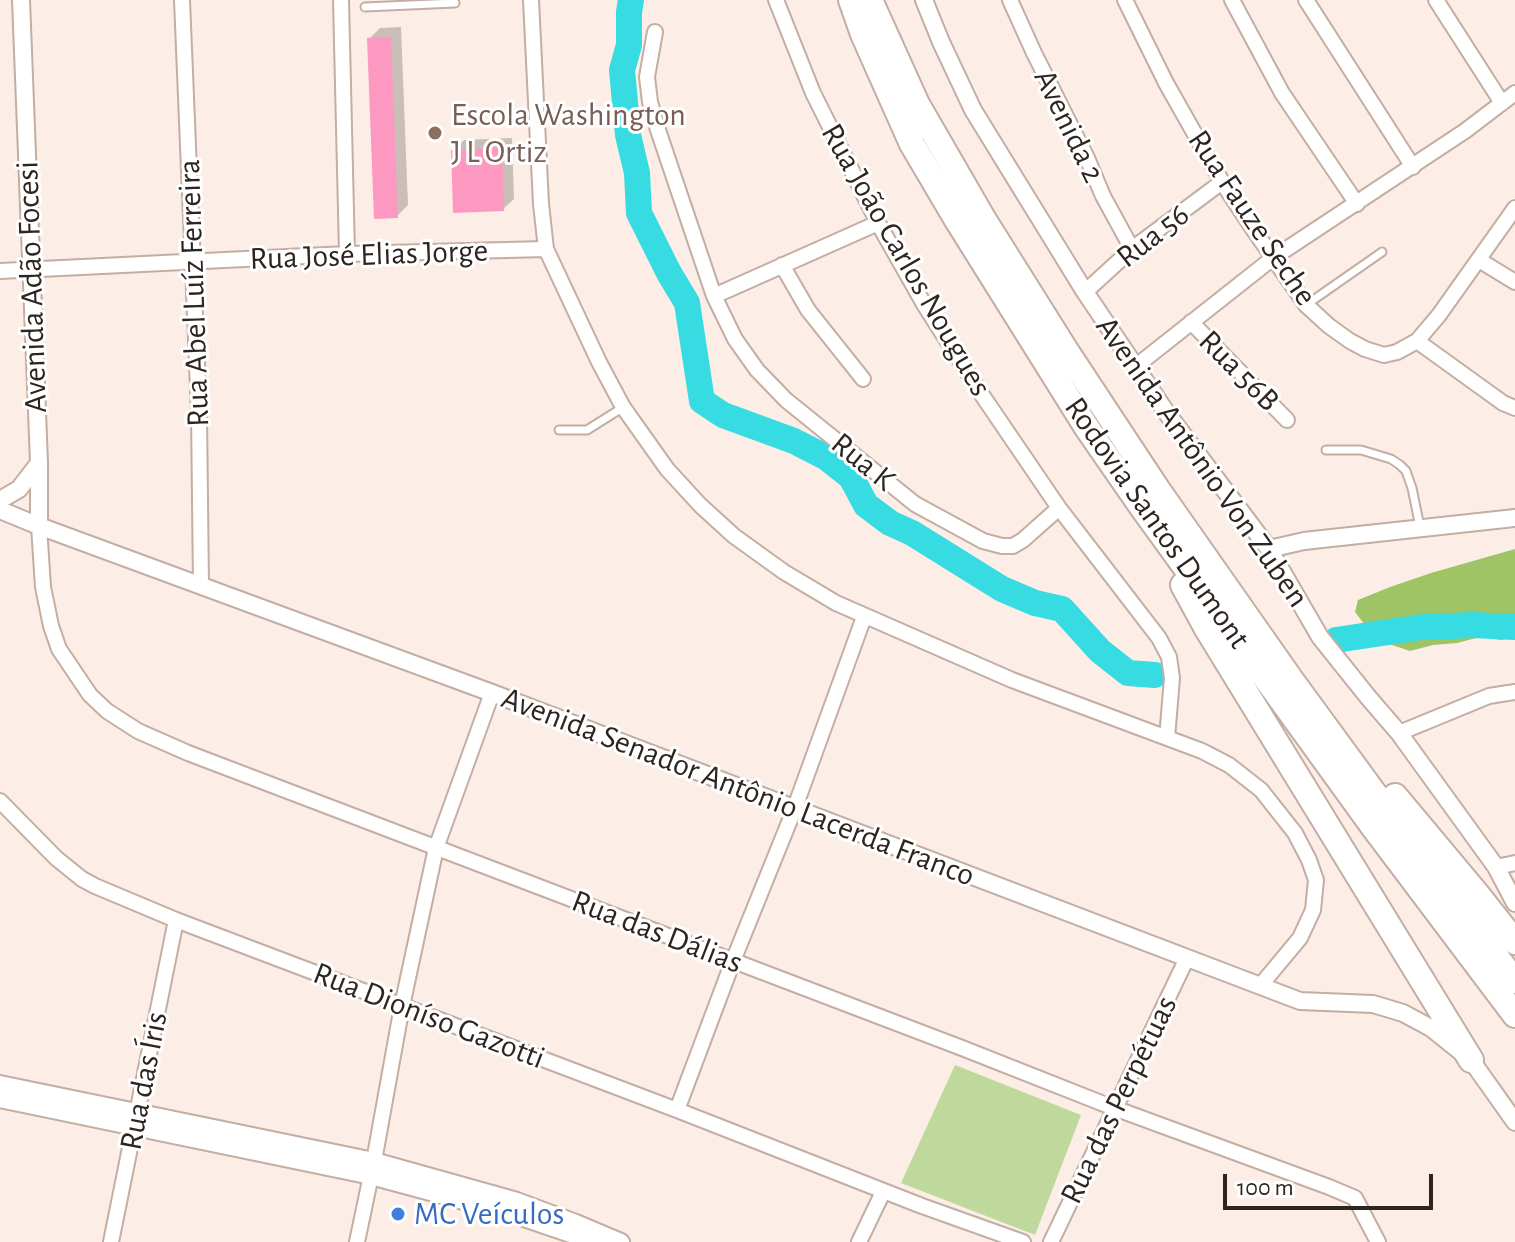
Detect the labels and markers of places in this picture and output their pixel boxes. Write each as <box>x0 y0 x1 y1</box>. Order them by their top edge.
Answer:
place label: Escola Washington J L Ortiz <box>451 96 686 171</box>
marker: Escola Washington J L Ortiz <box>426 124 444 142</box>
place label: MC Veículos <box>414 1195 564 1233</box>
marker: MC Veículos <box>389 1205 407 1223</box>

